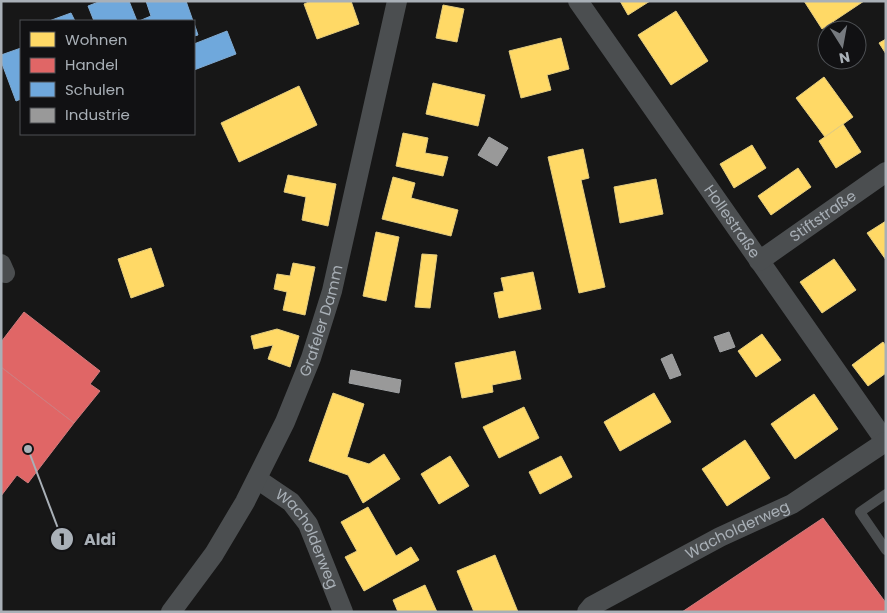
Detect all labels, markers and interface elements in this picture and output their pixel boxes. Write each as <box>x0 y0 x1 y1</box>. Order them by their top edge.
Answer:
legend <box>20 20 195 135</box>
north arrow <box>817 20 867 70</box>
text: Wohnen <box>65 29 127 50</box>
text: N <box>837 47 852 69</box>
text: Handel <box>65 54 118 75</box>
text: Schulen <box>65 79 125 100</box>
text: Industrie <box>65 104 130 125</box>
street label: Hollestraße <box>699 180 765 262</box>
street label: Stiftstraße <box>785 185 860 247</box>
street label: Grafeler Damm <box>294 263 348 380</box>
street label: Wacholderweg <box>271 483 344 592</box>
street label: Wacholderweg <box>681 496 793 564</box>
callout: Aldi <box>49 524 126 555</box>
text: Aldi <box>84 528 116 551</box>
text: 1 <box>59 529 65 550</box>

